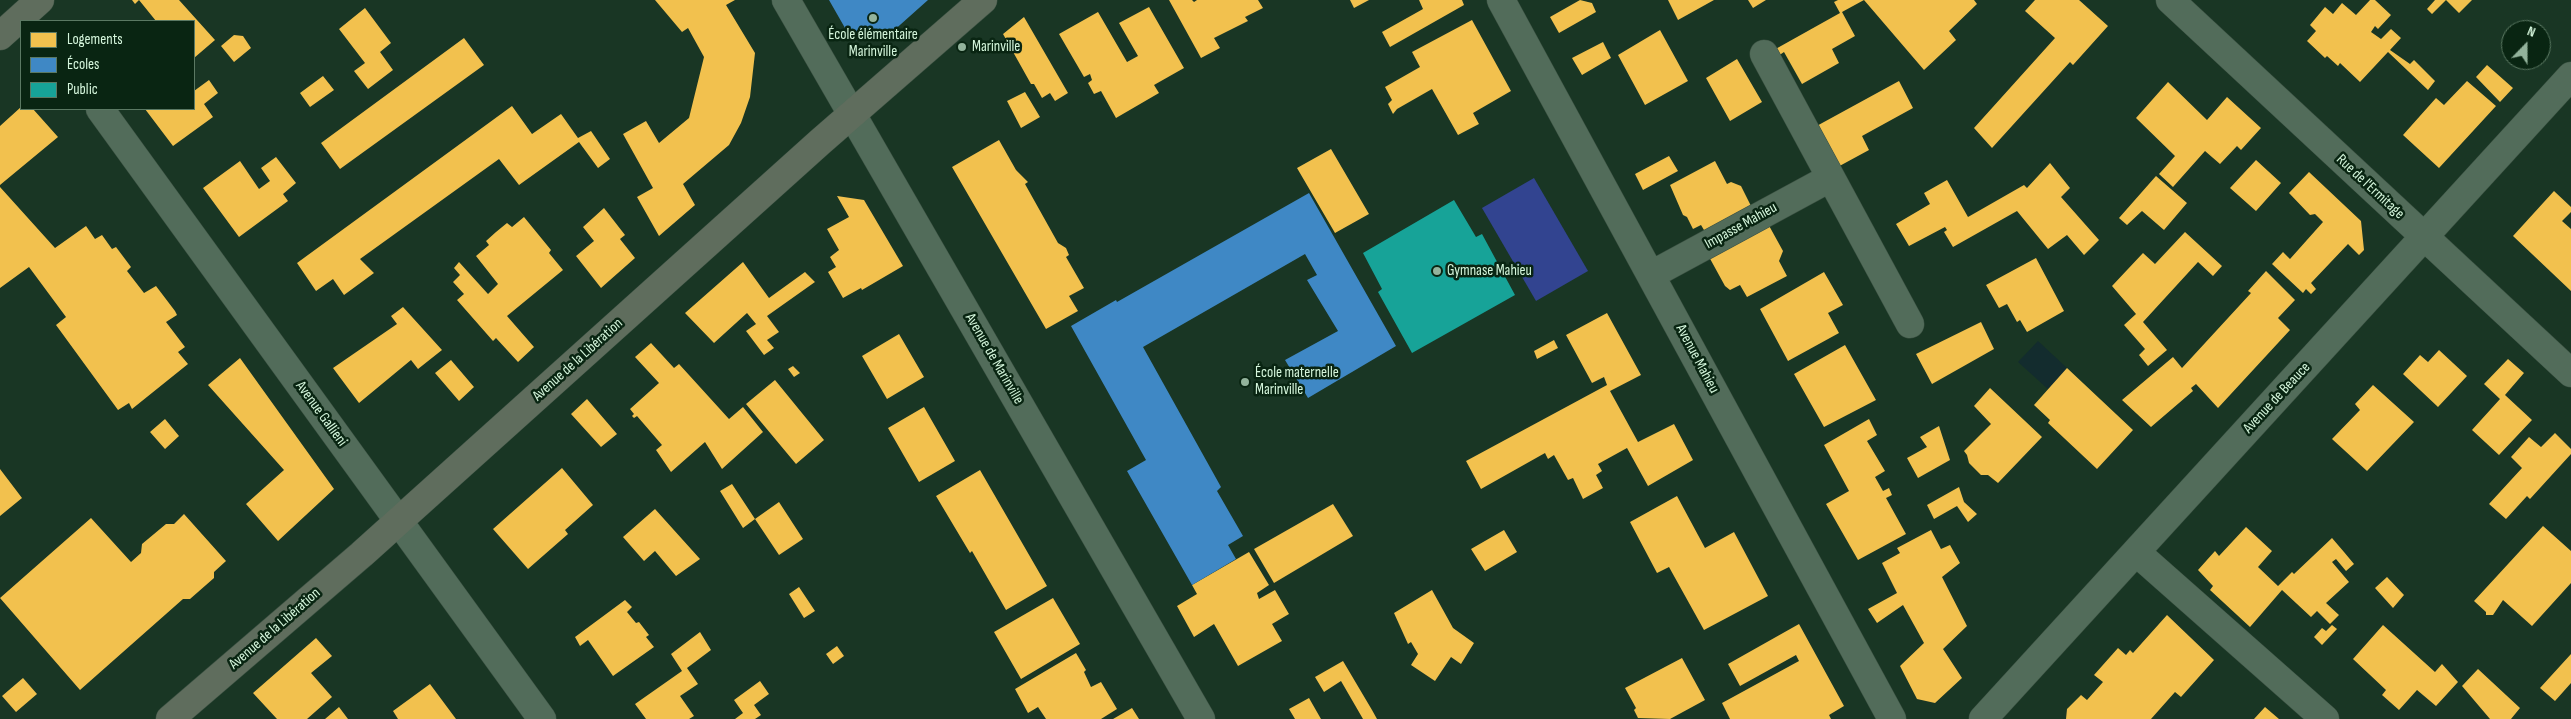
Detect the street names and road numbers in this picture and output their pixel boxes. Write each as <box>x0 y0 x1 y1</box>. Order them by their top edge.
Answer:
street label: Rue de l'Ermitage <box>2332 151 2408 223</box>
street label: Impasse Mahieu <box>1702 199 1780 253</box>
street label: Avenue de Marinville <box>961 310 1027 408</box>
street label: Avenue de la Libération <box>529 315 627 405</box>
street label: Avenue Mahieu <box>1671 322 1723 396</box>
street label: Avenue de Beauce <box>2240 359 2314 437</box>
street label: Avenue Gallieni <box>291 378 351 450</box>
street label: Avenue de la Libération <box>226 584 324 674</box>

